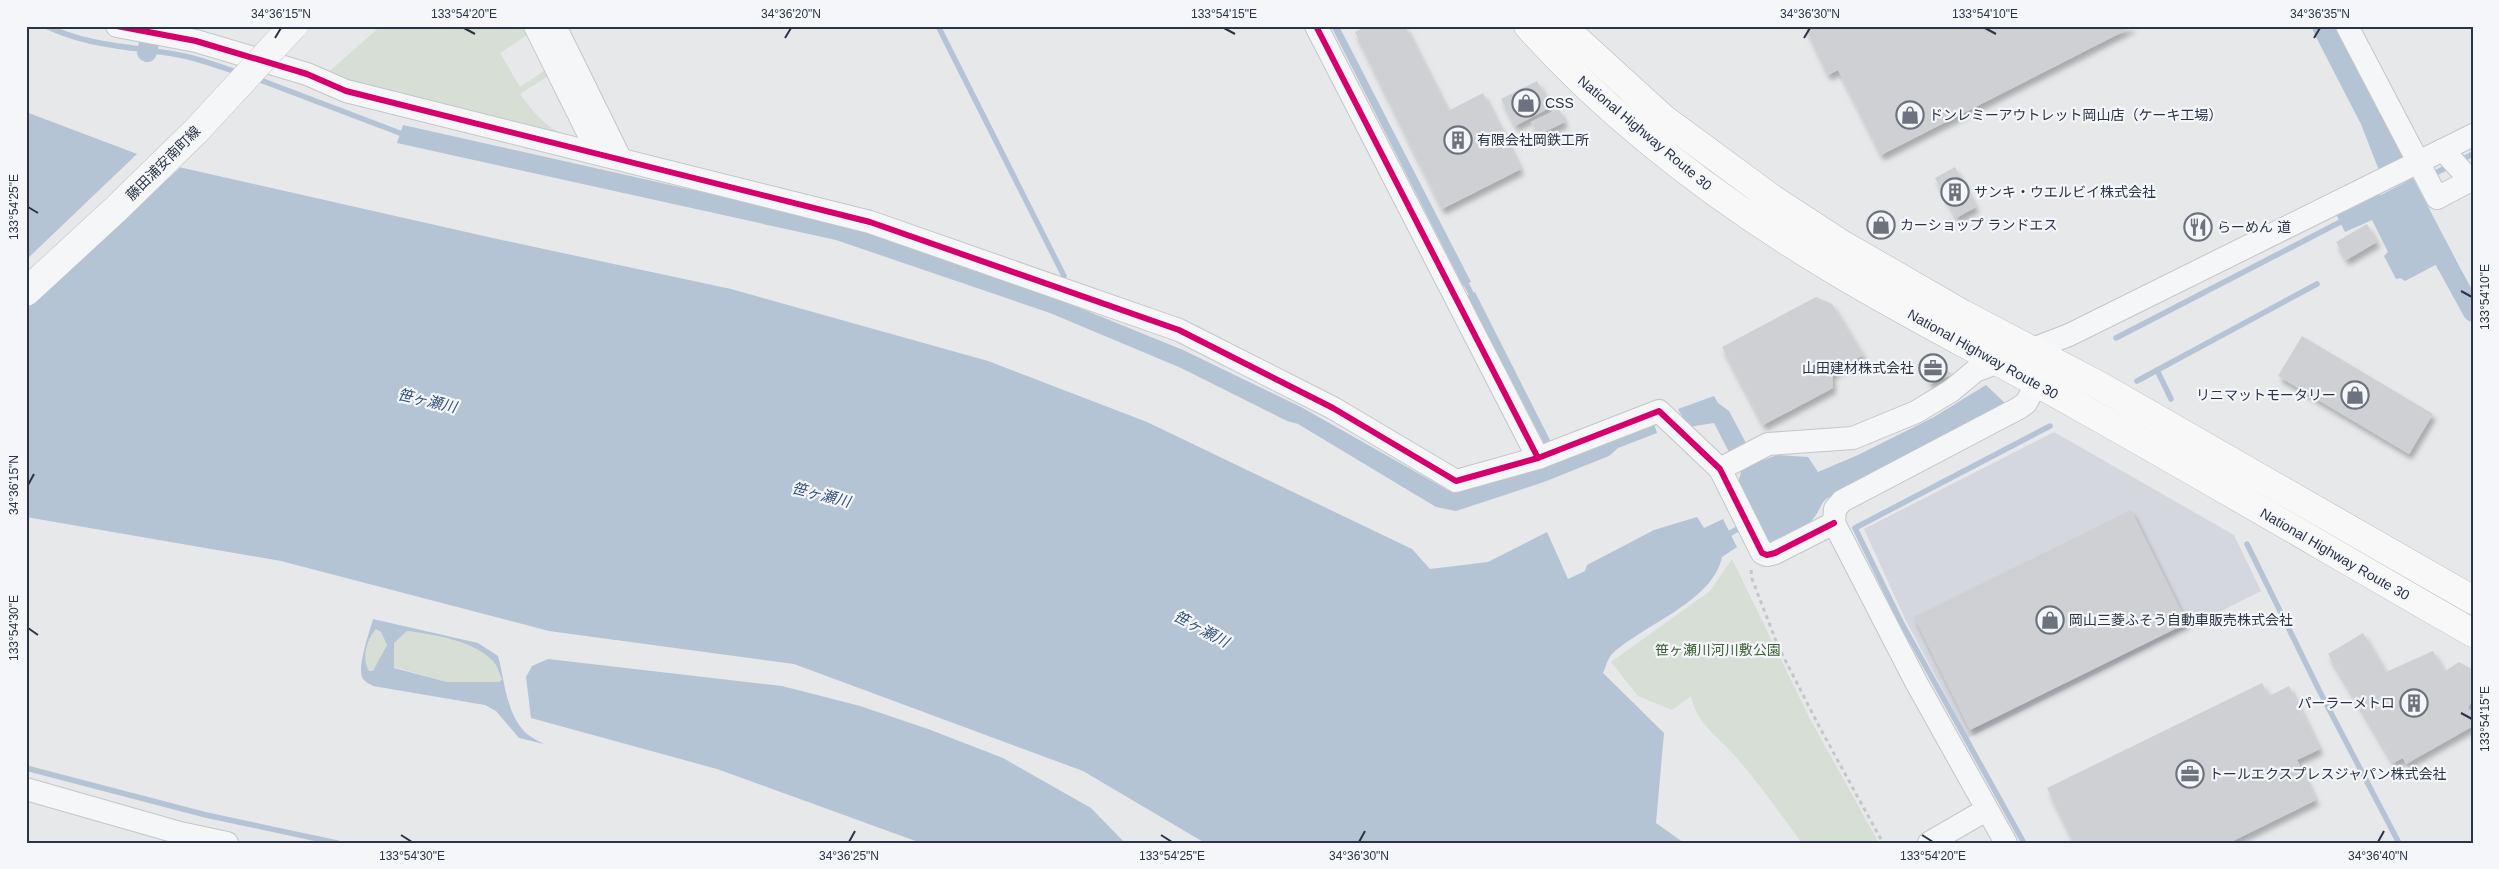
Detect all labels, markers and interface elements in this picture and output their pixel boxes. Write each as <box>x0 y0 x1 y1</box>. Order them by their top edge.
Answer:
text: 34°36'15"N <box>251 7 311 21</box>
text: 133°54'20"E <box>431 7 497 21</box>
text: 34°36'20"N <box>761 7 821 21</box>
text: 133°54'15"E <box>1191 7 1257 21</box>
text: 34°36'30"N <box>1780 7 1840 21</box>
text: 133°54'10"E <box>1952 7 2018 21</box>
text: 34°36'35"N <box>2290 7 2350 21</box>
street label: National Highway Route 30 <box>1575 72 1715 194</box>
shop icon: CSS <box>1511 88 1541 118</box>
place label: CSS <box>1545 95 1574 111</box>
shop icon: ドンレミーアウトレット岡山店（ケーキ工場） <box>1895 100 1925 130</box>
place label: ドンレミーアウトレット岡山店（ケーキ工場） <box>1929 107 2222 123</box>
street label: 藤田浦安南町線 <box>123 123 203 203</box>
building icon: 有限会社岡鉄工所 <box>1443 125 1473 155</box>
place label: 有限会社岡鉄工所 <box>1477 132 1589 148</box>
text: 133°54'25"E <box>7 174 21 240</box>
building icon: サンキ・ウエルビイ株式会社 <box>1940 177 1970 207</box>
place label: サンキ・ウエルビイ株式会社 <box>1974 184 2156 200</box>
shop icon: カーショップ ランドエス <box>1866 210 1896 240</box>
restaurant icon: らーめん 道 <box>2183 212 2213 242</box>
place label: カーショップ ランドエス <box>1900 217 2058 233</box>
place label: らーめん 道 <box>2217 219 2291 235</box>
text: 133°54'10"E <box>2478 264 2492 330</box>
street label: National Highway Route 30 <box>1905 306 2061 402</box>
office icon: 山田建材株式会社 <box>1918 353 1948 383</box>
place label: 山田建材株式会社 <box>1802 360 1914 376</box>
shop icon: リニマットモータリー <box>2340 380 2370 410</box>
water label: 笹ヶ瀬川 <box>396 385 460 416</box>
place label: リニマットモータリー <box>2196 387 2336 403</box>
text: 34°36'15"N <box>7 455 21 515</box>
water label: 笹ヶ瀬川 <box>790 479 854 511</box>
street label: National Highway Route 30 <box>2258 505 2413 603</box>
text: 133°54'30"E <box>7 595 21 661</box>
shop icon: 岡山三菱ふそう自動車販売株式会社 <box>2035 605 2065 635</box>
water label: 笹ヶ瀬川 <box>1171 607 1233 651</box>
place label: 岡山三菱ふそう自動車販売株式会社 <box>2069 612 2293 628</box>
park label: 笹ヶ瀬川河川敷公園 <box>1655 642 1781 658</box>
text: 133°54'15"E <box>2478 686 2492 752</box>
building icon: パーラーメトロ <box>2399 688 2429 718</box>
place label: パーラーメトロ <box>2298 695 2395 711</box>
office icon: トールエクスプレスジャパン株式会社 <box>2175 759 2205 789</box>
place label: トールエクスプレスジャパン株式会社 <box>2209 766 2447 782</box>
text: 133°54'30"E <box>379 849 445 863</box>
text: 34°36'25"N <box>819 849 879 863</box>
text: 133°54'25"E <box>1139 849 1205 863</box>
text: 34°36'30"N <box>1329 849 1389 863</box>
text: 133°54'20"E <box>1900 849 1966 863</box>
text: 34°36'40"N <box>2348 849 2408 863</box>

